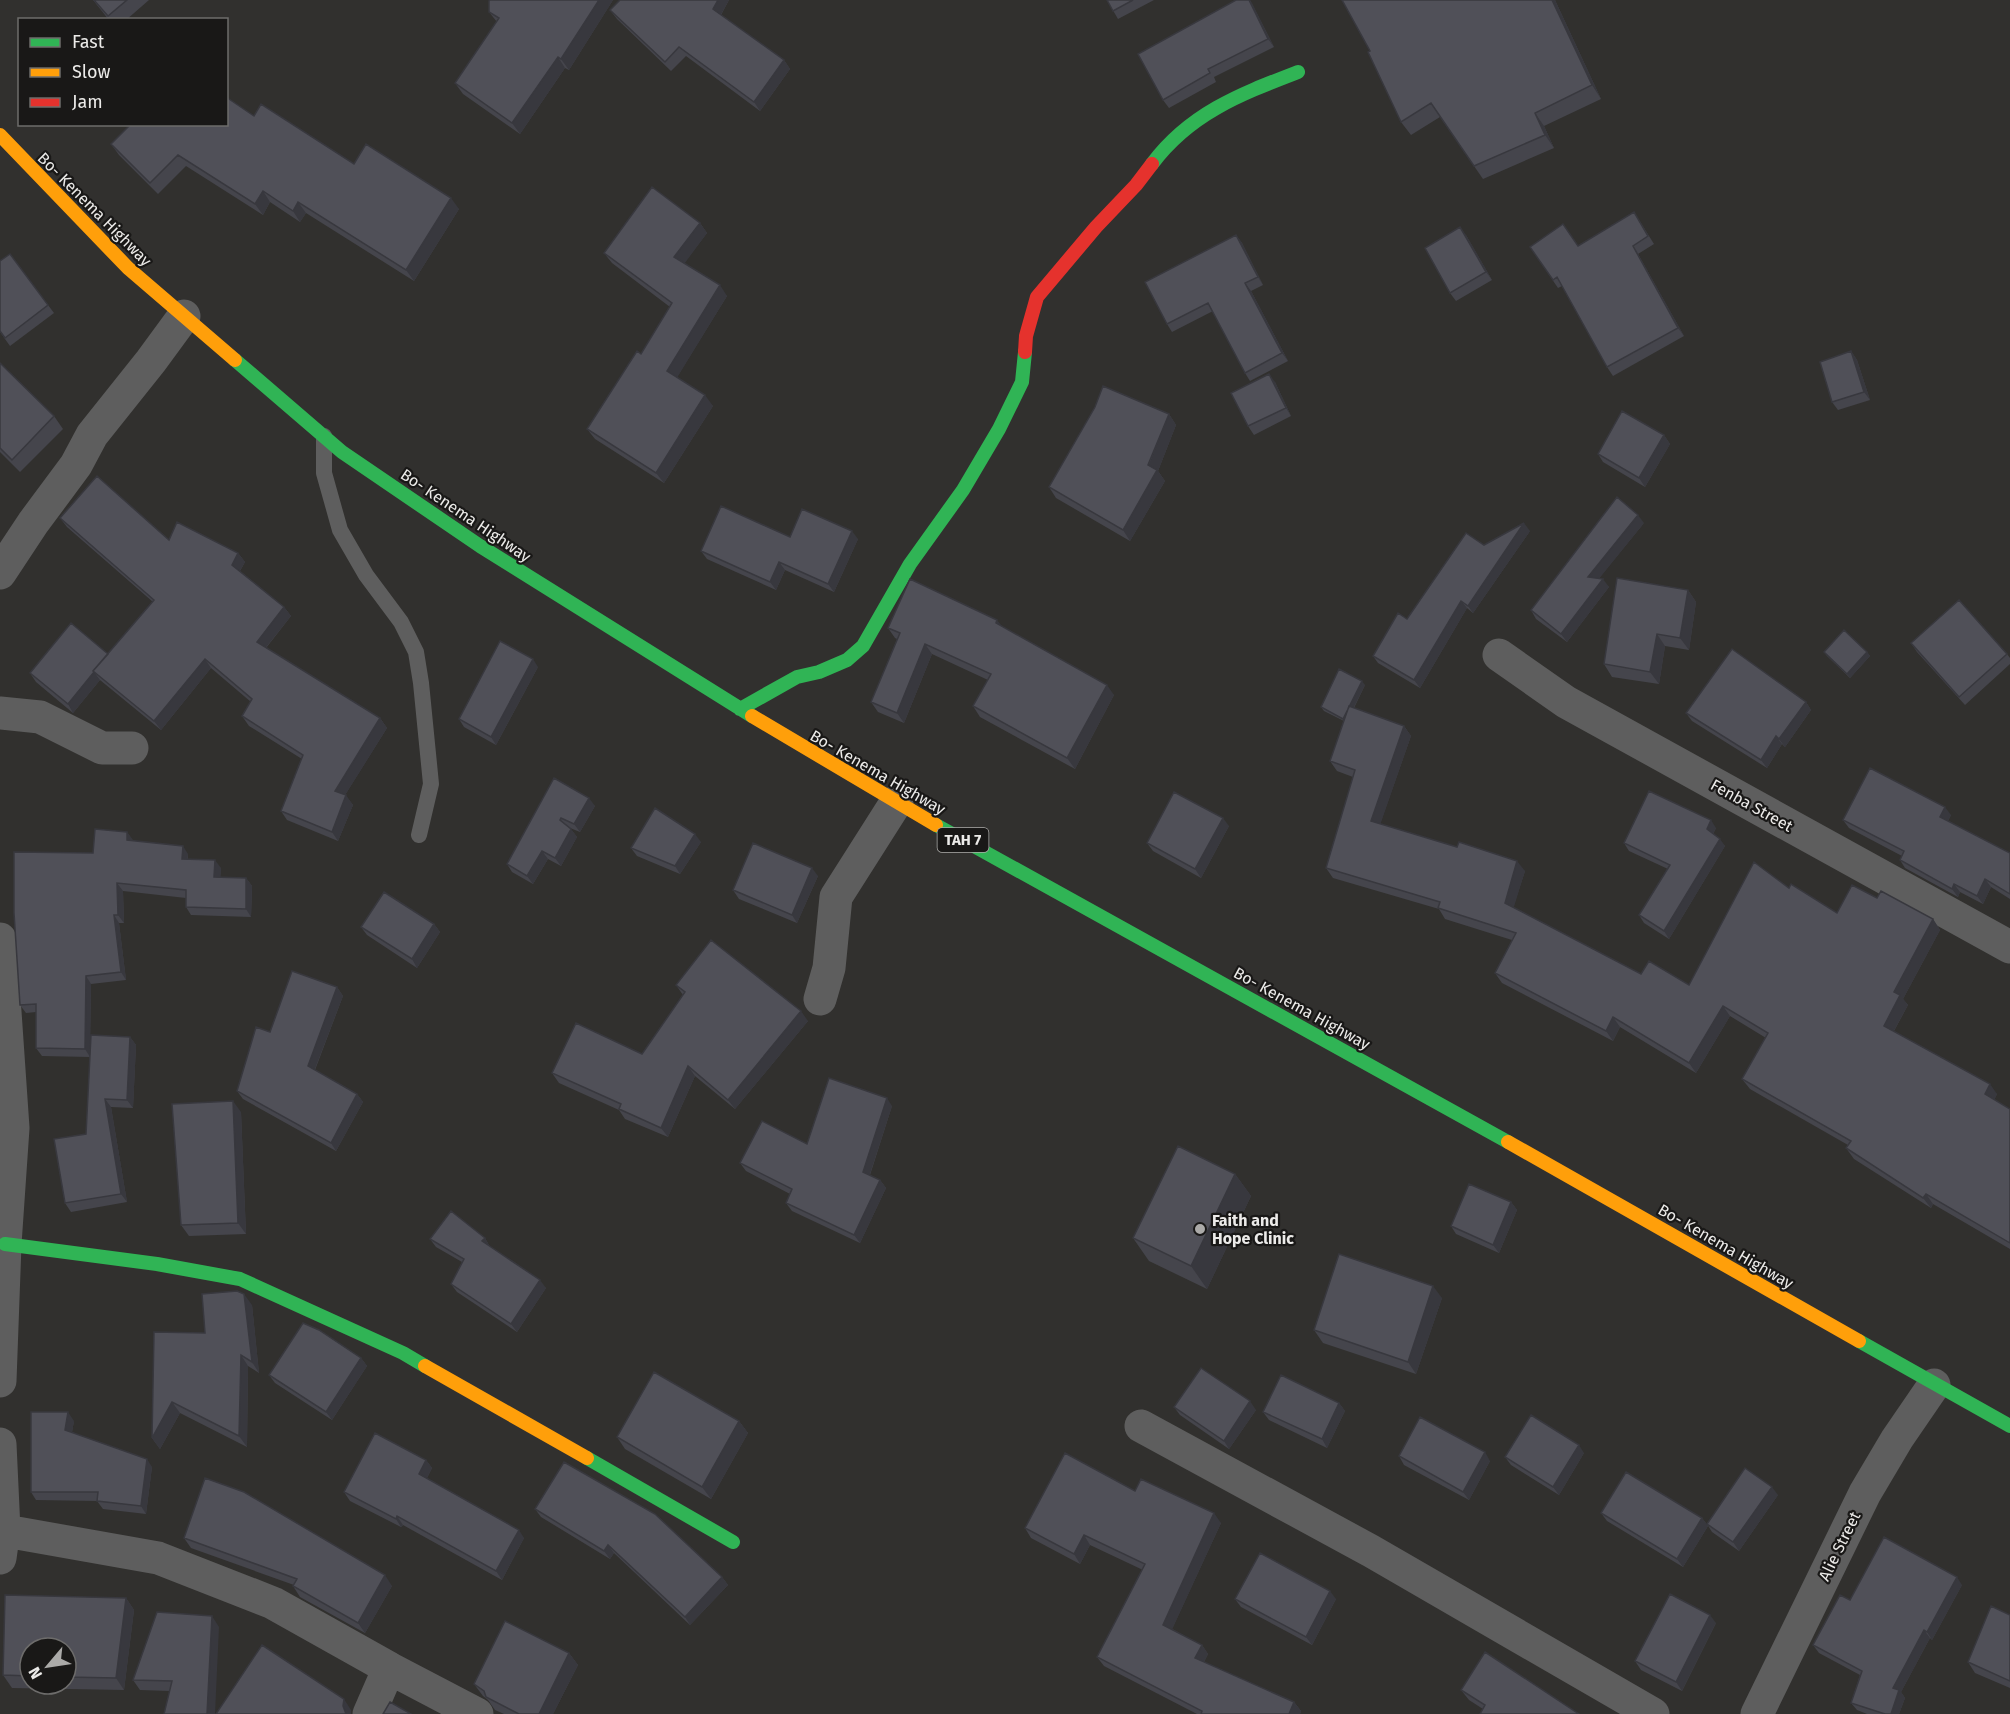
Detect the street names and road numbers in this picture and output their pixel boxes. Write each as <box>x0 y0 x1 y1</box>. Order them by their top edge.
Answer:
street label: Bo- Kenema Highway <box>34 148 156 270</box>
street label: Bo- Kenema Highway <box>397 465 535 566</box>
street label: Bo- Kenema Highway <box>807 726 949 819</box>
street label: Fenba Street <box>1707 775 1796 836</box>
road number: TAH 7 <box>938 828 988 852</box>
street label: Bo- Kenema Highway <box>1230 963 1373 1054</box>
street label: Bo- Kenema Highway <box>1655 1200 1797 1293</box>
street label: Alie Street <box>1815 1508 1864 1584</box>

